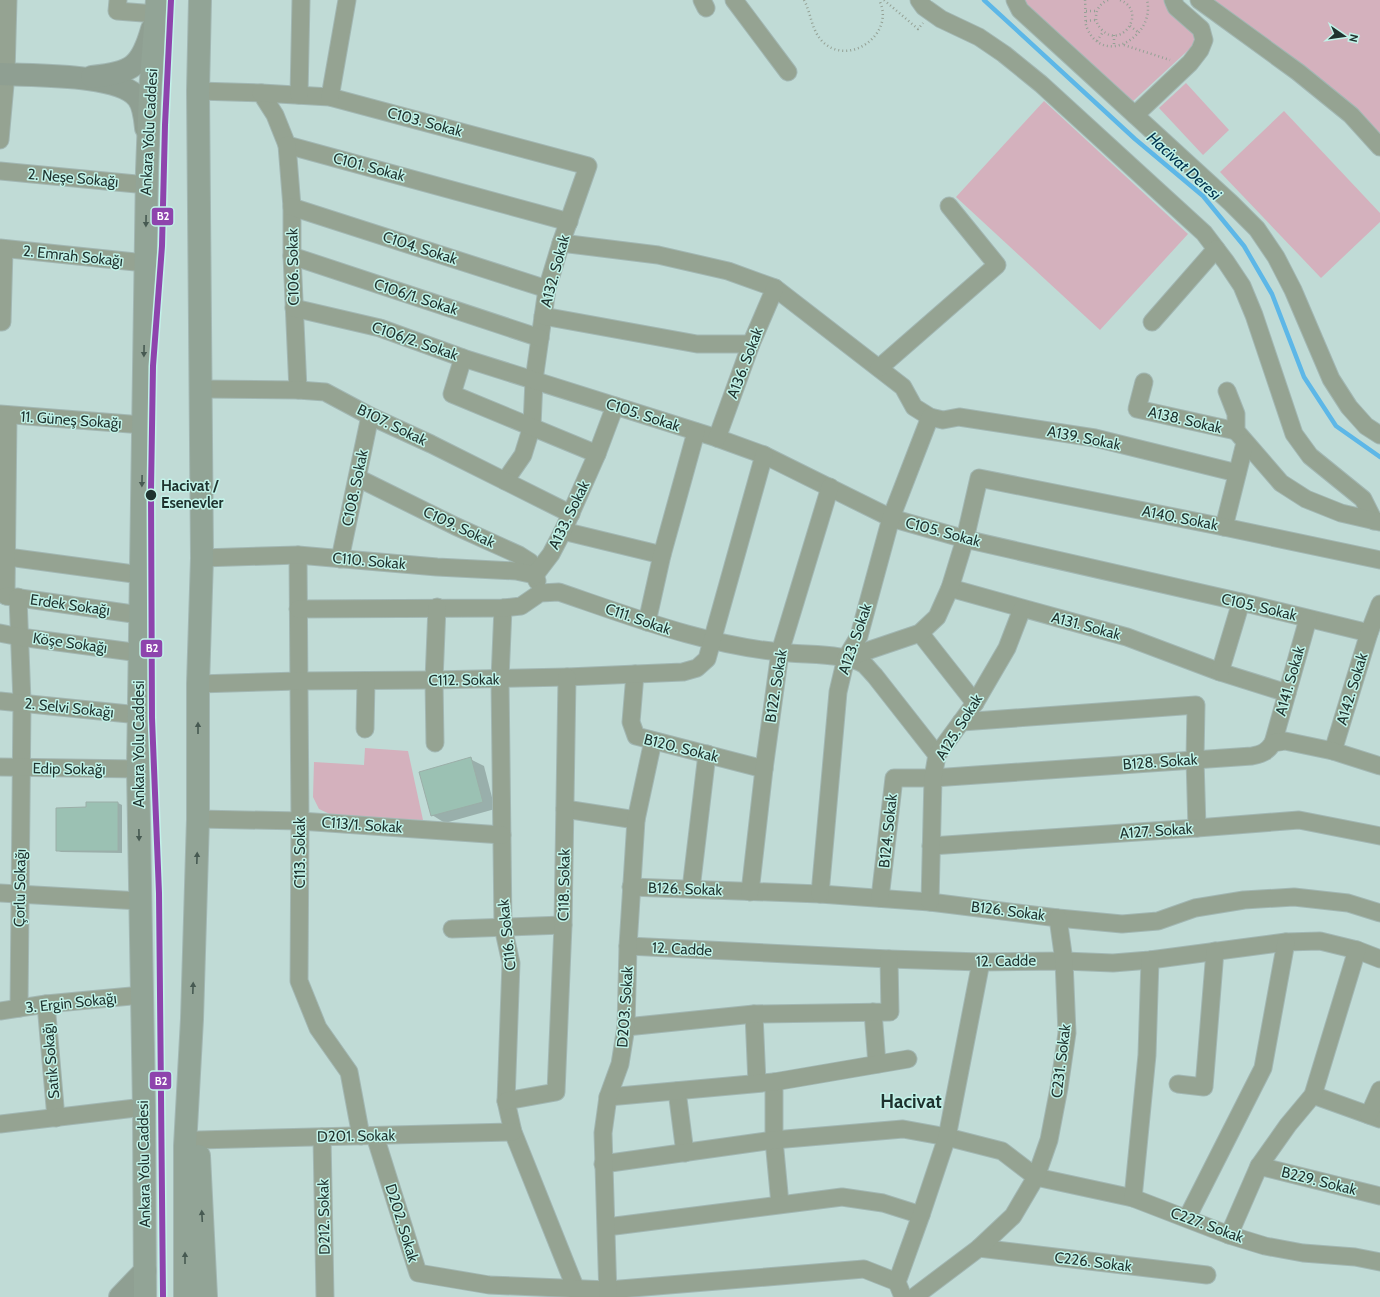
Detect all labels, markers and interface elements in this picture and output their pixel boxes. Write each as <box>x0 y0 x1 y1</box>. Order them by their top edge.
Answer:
north arrow <box>1324 16 1364 56</box>
text: N <box>1346 33 1361 44</box>
street label: Ankara Yolu Caddesi <box>137 68 161 196</box>
street label: C103. Sokak <box>386 103 465 141</box>
water label: Hacivat Deresi <box>1143 128 1225 205</box>
street label: C101. Sokak <box>331 149 407 185</box>
street label: 2. Neşe Sokağı <box>27 165 119 191</box>
line badge: B2 <box>151 207 174 226</box>
text: B2 <box>157 209 170 223</box>
one-way arrow <box>143 215 149 228</box>
street label: C106. Sokak <box>283 228 303 306</box>
street label: C104. Sokak <box>381 228 460 269</box>
street label: A132. Sokak <box>537 233 573 309</box>
street label: 2. Emrah Sokağı <box>22 242 124 270</box>
street label: C106/1. Sokak <box>372 275 460 319</box>
street label: C106/2. Sokak <box>370 318 461 364</box>
street label: A136. Sokak <box>723 325 767 401</box>
one-way arrow <box>141 345 147 358</box>
street label: C105. Sokak <box>604 395 683 436</box>
street label: B107. Sokak <box>354 400 430 450</box>
street label: A138. Sokak <box>1146 403 1224 437</box>
street label: 11. Güneş Sokağı <box>20 407 122 433</box>
street label: A139. Sokak <box>1046 422 1122 454</box>
street label: C108. Sokak <box>338 448 372 528</box>
one-way arrow <box>139 475 145 488</box>
place label: Hacivat / Esenevler <box>161 477 224 512</box>
street label: A133. Sokak <box>545 477 593 552</box>
marker: Hacivat / Esenevler <box>144 488 158 502</box>
street label: A140. Sokak <box>1141 502 1220 534</box>
street label: C109. Sokak <box>420 503 498 552</box>
street label: C105. Sokak <box>904 513 983 551</box>
street label: C110. Sokak <box>332 549 407 573</box>
street label: Erdek Sokağı <box>29 590 111 620</box>
street label: C105. Sokak <box>1220 590 1299 624</box>
street label: C111. Sokak <box>603 599 673 639</box>
street label: A123. Sokak <box>834 601 876 677</box>
street label: A131. Sokak <box>1049 608 1123 644</box>
street label: Köşe Sokağı <box>32 629 108 657</box>
line badge: B2 <box>140 639 163 658</box>
text: B2 <box>146 641 159 655</box>
street label: A141. Sokak <box>1271 644 1309 718</box>
street label: B122. Sokak <box>761 648 791 724</box>
street label: A142. Sokak <box>1333 650 1372 727</box>
street label: C112. Sokak <box>428 670 500 690</box>
street label: Ankara Yolu Caddesi <box>130 680 148 808</box>
street label: A125. Sokak <box>932 691 986 763</box>
street label: 2. Selvi Sokağı <box>23 694 115 722</box>
one-way arrow <box>195 721 201 734</box>
street label: B120. Sokak <box>642 730 720 766</box>
street label: B128. Sokak <box>1122 750 1198 774</box>
street label: Edip Sokağı <box>32 759 106 779</box>
street label: B124. Sokak <box>875 793 901 869</box>
street label: C113/1. Sokak <box>321 813 403 837</box>
street label: C113. Sokak <box>291 817 309 889</box>
street label: A127. Sokak <box>1119 819 1193 843</box>
one-way arrow <box>136 829 142 842</box>
street label: C118. Sokak <box>554 848 574 921</box>
street label: Çorlu Sokağı <box>10 849 30 927</box>
one-way arrow <box>193 852 200 864</box>
street label: B126. Sokak <box>648 879 723 899</box>
street label: C116. Sokak <box>494 898 520 972</box>
street label: B126. Sokak <box>970 898 1046 924</box>
street label: 12. Cadde <box>652 938 713 960</box>
street label: 12. Cadde <box>976 951 1036 971</box>
street label: D203. Sokak <box>613 965 637 1048</box>
one-way arrow <box>190 981 196 994</box>
street label: 3. Ergin Sokağı <box>24 989 118 1017</box>
street label: Satık Sokağı <box>39 1023 63 1099</box>
street label: C231. Sokak <box>1048 1023 1074 1099</box>
line badge: B2 <box>149 1071 172 1090</box>
text: B2 <box>155 1074 168 1088</box>
district label: Hacivat <box>880 1090 942 1113</box>
street label: Ankara Yolu Caddesi <box>134 1100 154 1228</box>
street label: D201. Sokak <box>317 1126 396 1146</box>
street label: B229. Sokak <box>1280 1163 1359 1199</box>
street label: D212. Sokak <box>314 1179 334 1255</box>
street label: D202. Sokak <box>382 1182 423 1265</box>
street label: C227. Sokak <box>1168 1204 1246 1247</box>
one-way arrow <box>199 1209 205 1222</box>
street label: C226. Sokak <box>1053 1248 1133 1276</box>
one-way arrow <box>182 1251 188 1264</box>

